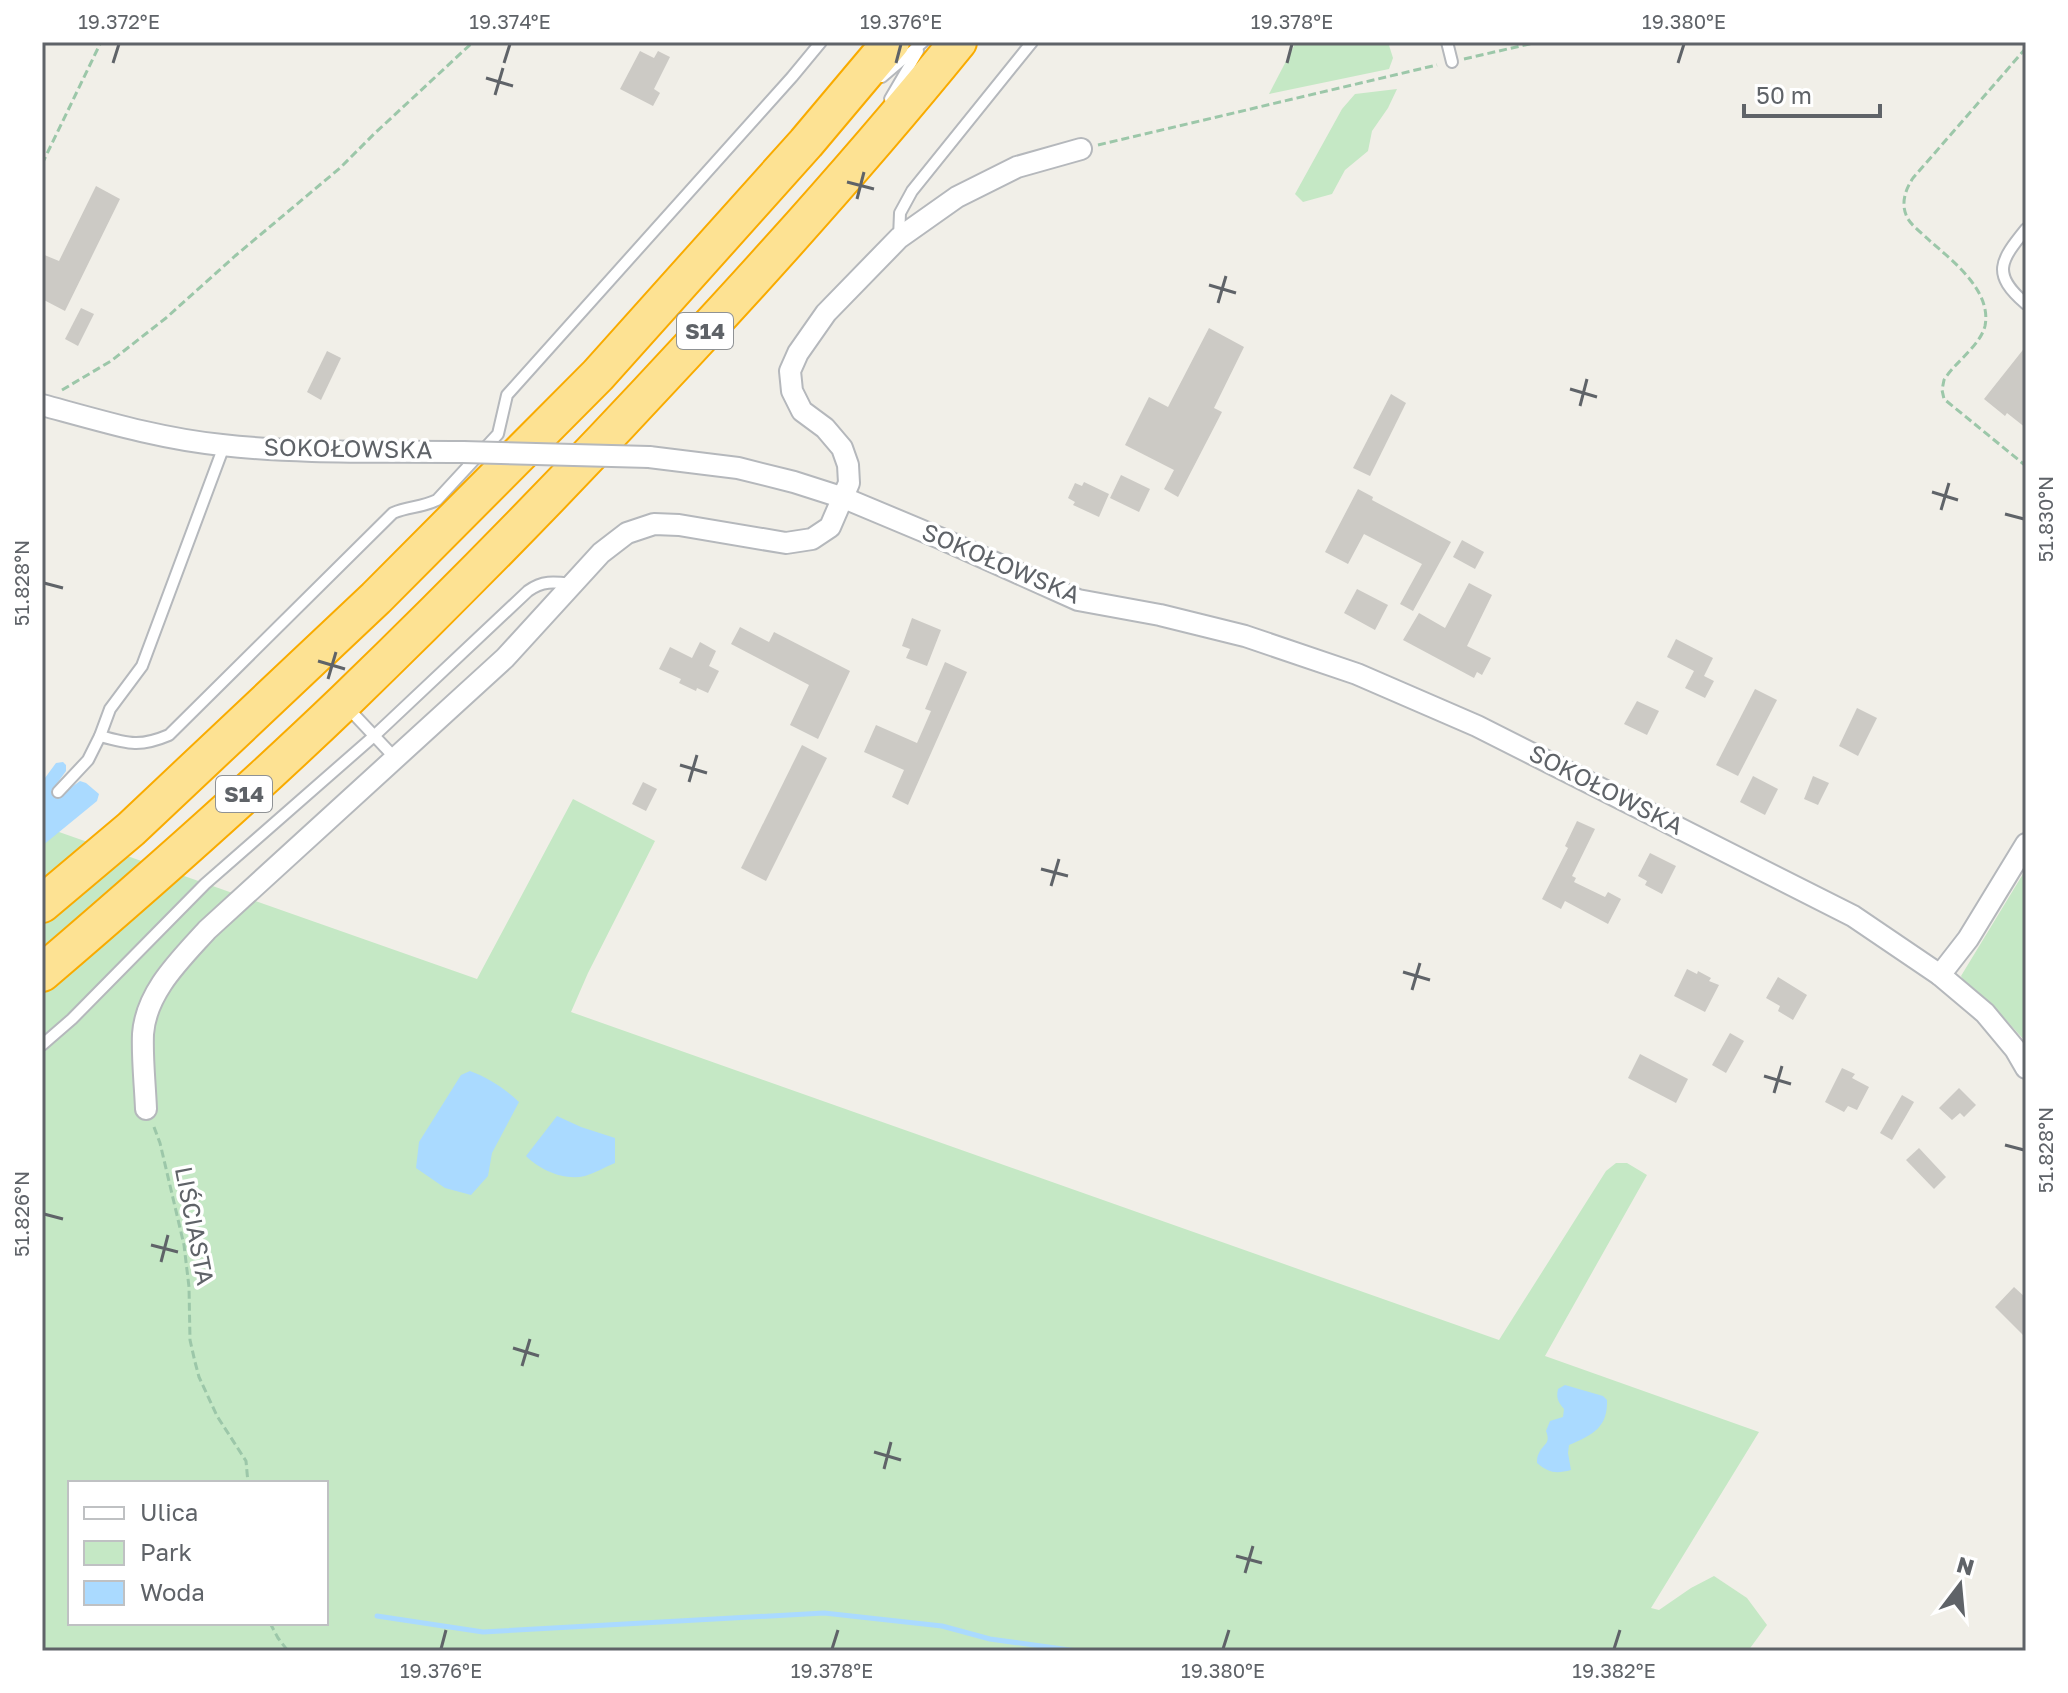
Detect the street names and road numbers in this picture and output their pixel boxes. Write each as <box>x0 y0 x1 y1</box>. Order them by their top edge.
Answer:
road number: S14 <box>677 313 733 349</box>
street label: SOKOŁOWSKA <box>263 432 433 463</box>
street label: SOKOŁOWSKA <box>918 516 1085 609</box>
street label: SOKOŁOWSKA <box>1525 737 1689 840</box>
road number: S14 <box>216 776 272 812</box>
street label: LIŚCIASTA <box>170 1164 221 1288</box>

